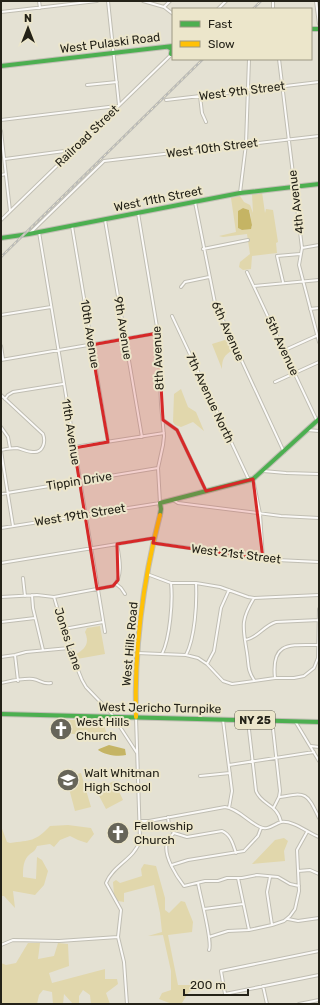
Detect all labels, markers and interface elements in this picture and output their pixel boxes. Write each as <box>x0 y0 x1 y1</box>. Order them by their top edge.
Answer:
north arrow <box>8 8 48 48</box>
legend <box>172 8 312 60</box>
text: N <box>24 12 32 25</box>
text: Fast <box>208 17 232 31</box>
street label: West Pulaski Road <box>59 30 161 56</box>
text: Slow <box>208 37 235 51</box>
street label: West 9th Street <box>198 79 286 103</box>
street label: Railroad Street <box>52 102 122 170</box>
street label: West 10th Street <box>165 135 259 161</box>
street label: 4th Avenue <box>285 169 307 235</box>
street label: West 11th Street <box>113 184 204 214</box>
street label: 9th Avenue <box>111 295 135 361</box>
street label: 10th Avenue <box>78 299 102 370</box>
street label: 6th Avenue <box>209 299 248 363</box>
street label: 5th Avenue <box>262 314 302 378</box>
street label: 8th Avenue <box>149 325 167 390</box>
street label: 7th Avenue North <box>183 351 237 445</box>
street label: 11th Avenue <box>59 398 83 466</box>
street label: Tippin Drive <box>45 469 113 493</box>
street label: West 19th Street <box>34 501 127 529</box>
street label: West 21st Street <box>190 542 282 566</box>
street label: West Hills Road <box>119 601 141 687</box>
street label: Jones Lane <box>51 606 85 672</box>
street label: West Jericho Turnpike <box>98 700 222 716</box>
road number: NY 25 <box>235 711 275 729</box>
place label: West Hills Church <box>76 715 129 743</box>
church icon: West Hills Church <box>48 716 74 742</box>
place label: Walt Whitman High School <box>84 766 159 794</box>
school or university icon: Walt Whitman High School <box>55 767 81 793</box>
place label: Fellowship Church <box>134 819 193 847</box>
church icon: Fellowship Church <box>105 820 131 846</box>
scale bar <box>184 971 248 997</box>
text: 200 m <box>190 978 226 992</box>

